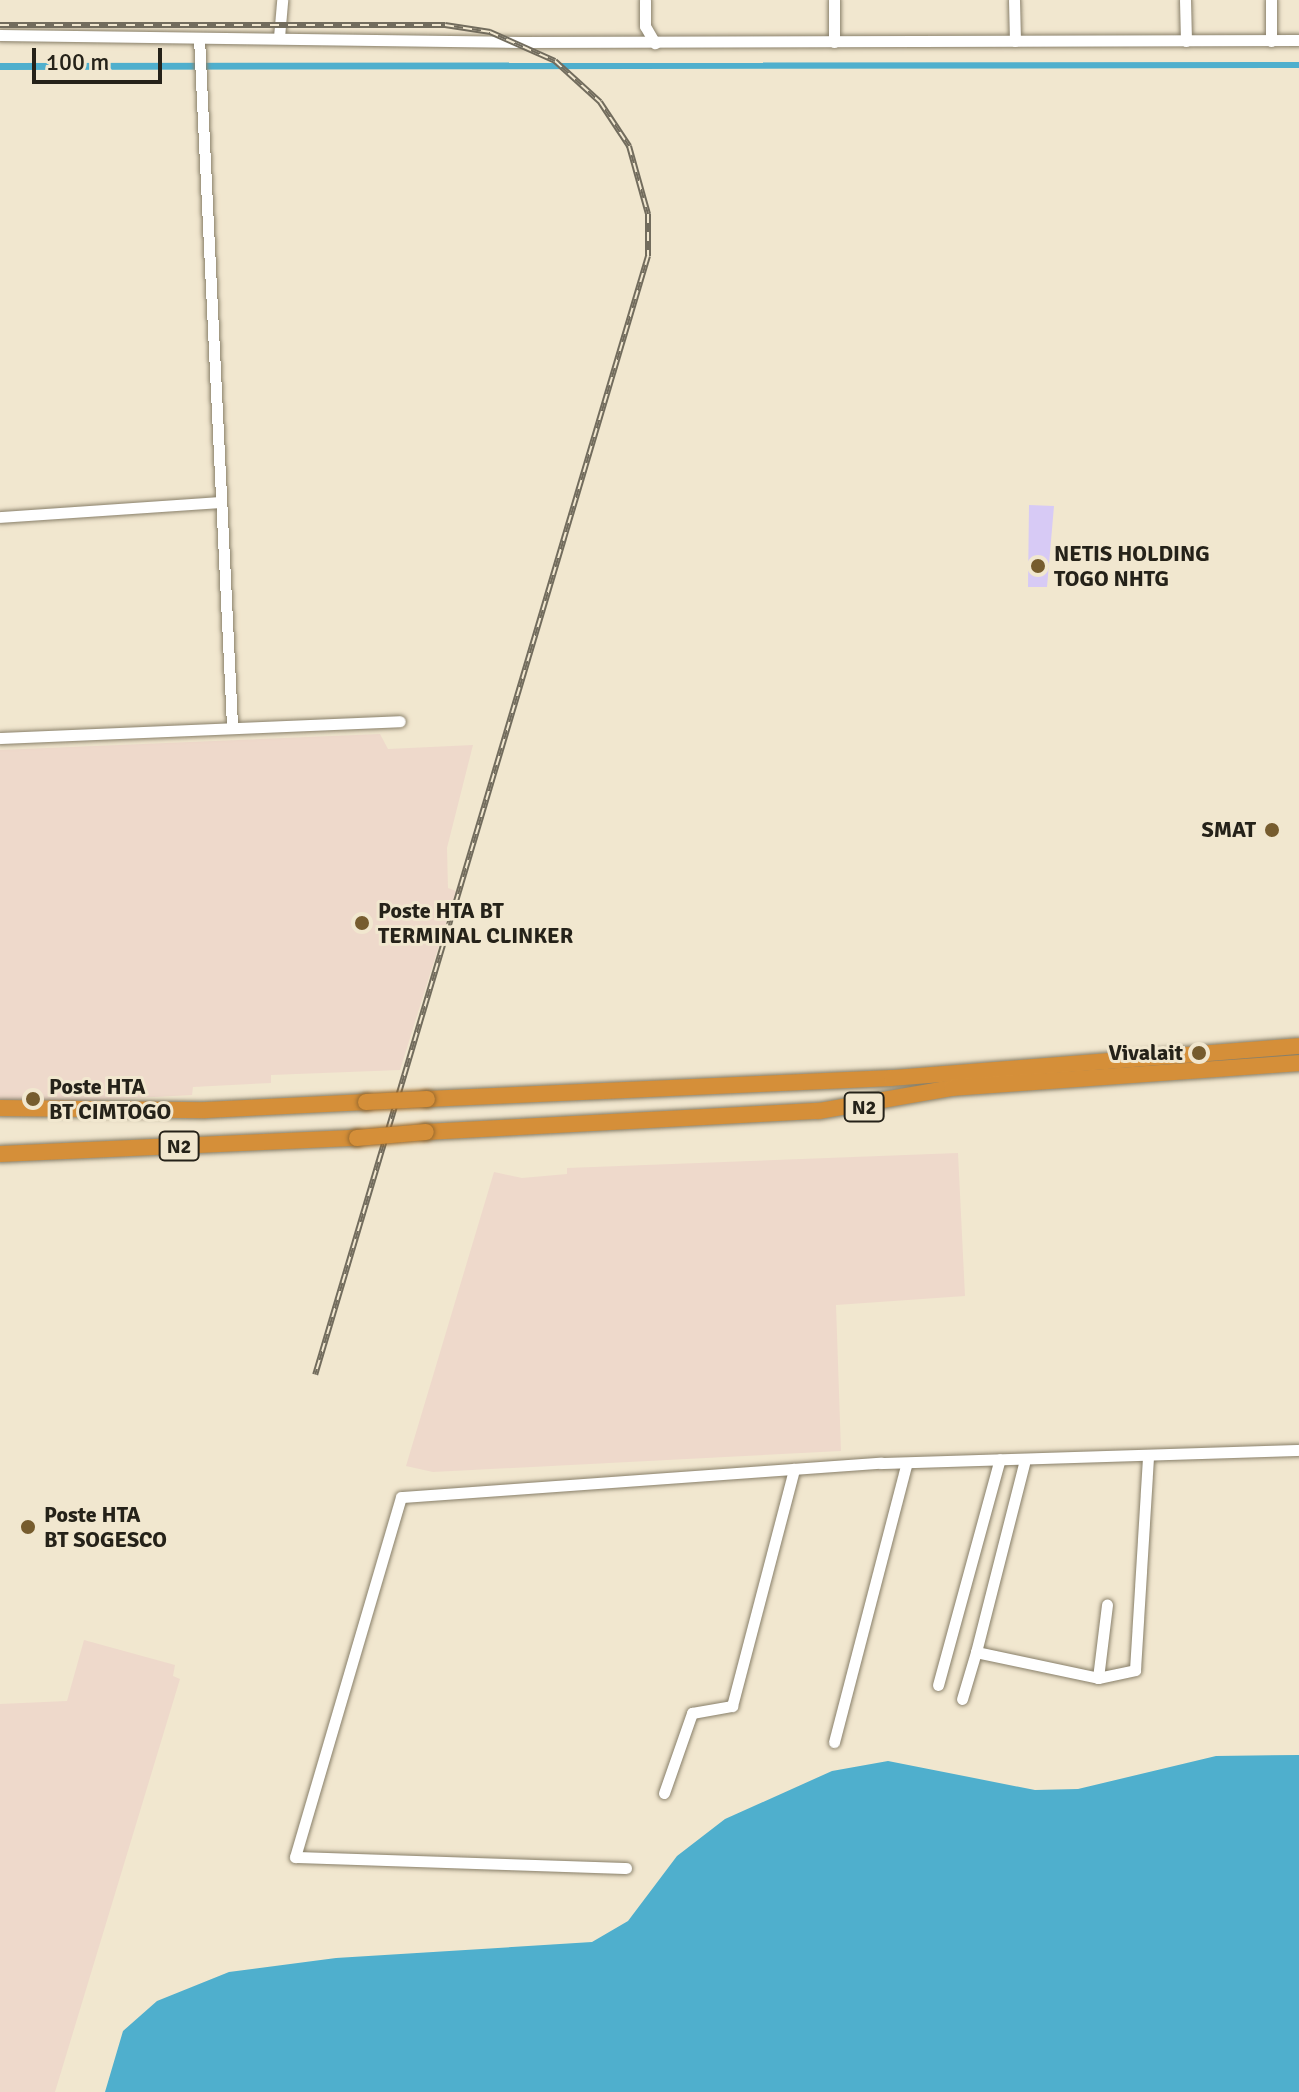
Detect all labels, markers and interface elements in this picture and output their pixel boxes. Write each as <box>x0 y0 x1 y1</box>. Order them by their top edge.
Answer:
scale bar <box>36 32 166 82</box>
text: 100 m <box>46 47 109 77</box>
place label: NETIS HOLDING TOGO NHTG <box>1054 540 1210 592</box>
marker: NETIS HOLDING TOGO NHTG <box>1029 557 1047 575</box>
place label: SMAT <box>1202 817 1256 843</box>
marker: SMAT <box>1263 821 1281 839</box>
place label: Poste HTA BT TERMINAL CLINKER <box>378 897 573 948</box>
marker: Poste HTA BT TERMINAL CLINKER <box>353 914 371 932</box>
place label: Vivalait <box>1108 1040 1183 1066</box>
marker: Vivalait <box>1190 1044 1208 1062</box>
place label: Poste HTA BT CIMTOGO <box>49 1073 171 1124</box>
marker: Poste HTA BT CIMTOGO <box>24 1090 42 1108</box>
road number: N2 <box>842 1091 886 1123</box>
road number: N2 <box>157 1130 201 1162</box>
place label: Poste HTA BT SOGESCO <box>44 1501 167 1552</box>
marker: Poste HTA BT SOGESCO <box>19 1518 37 1536</box>

